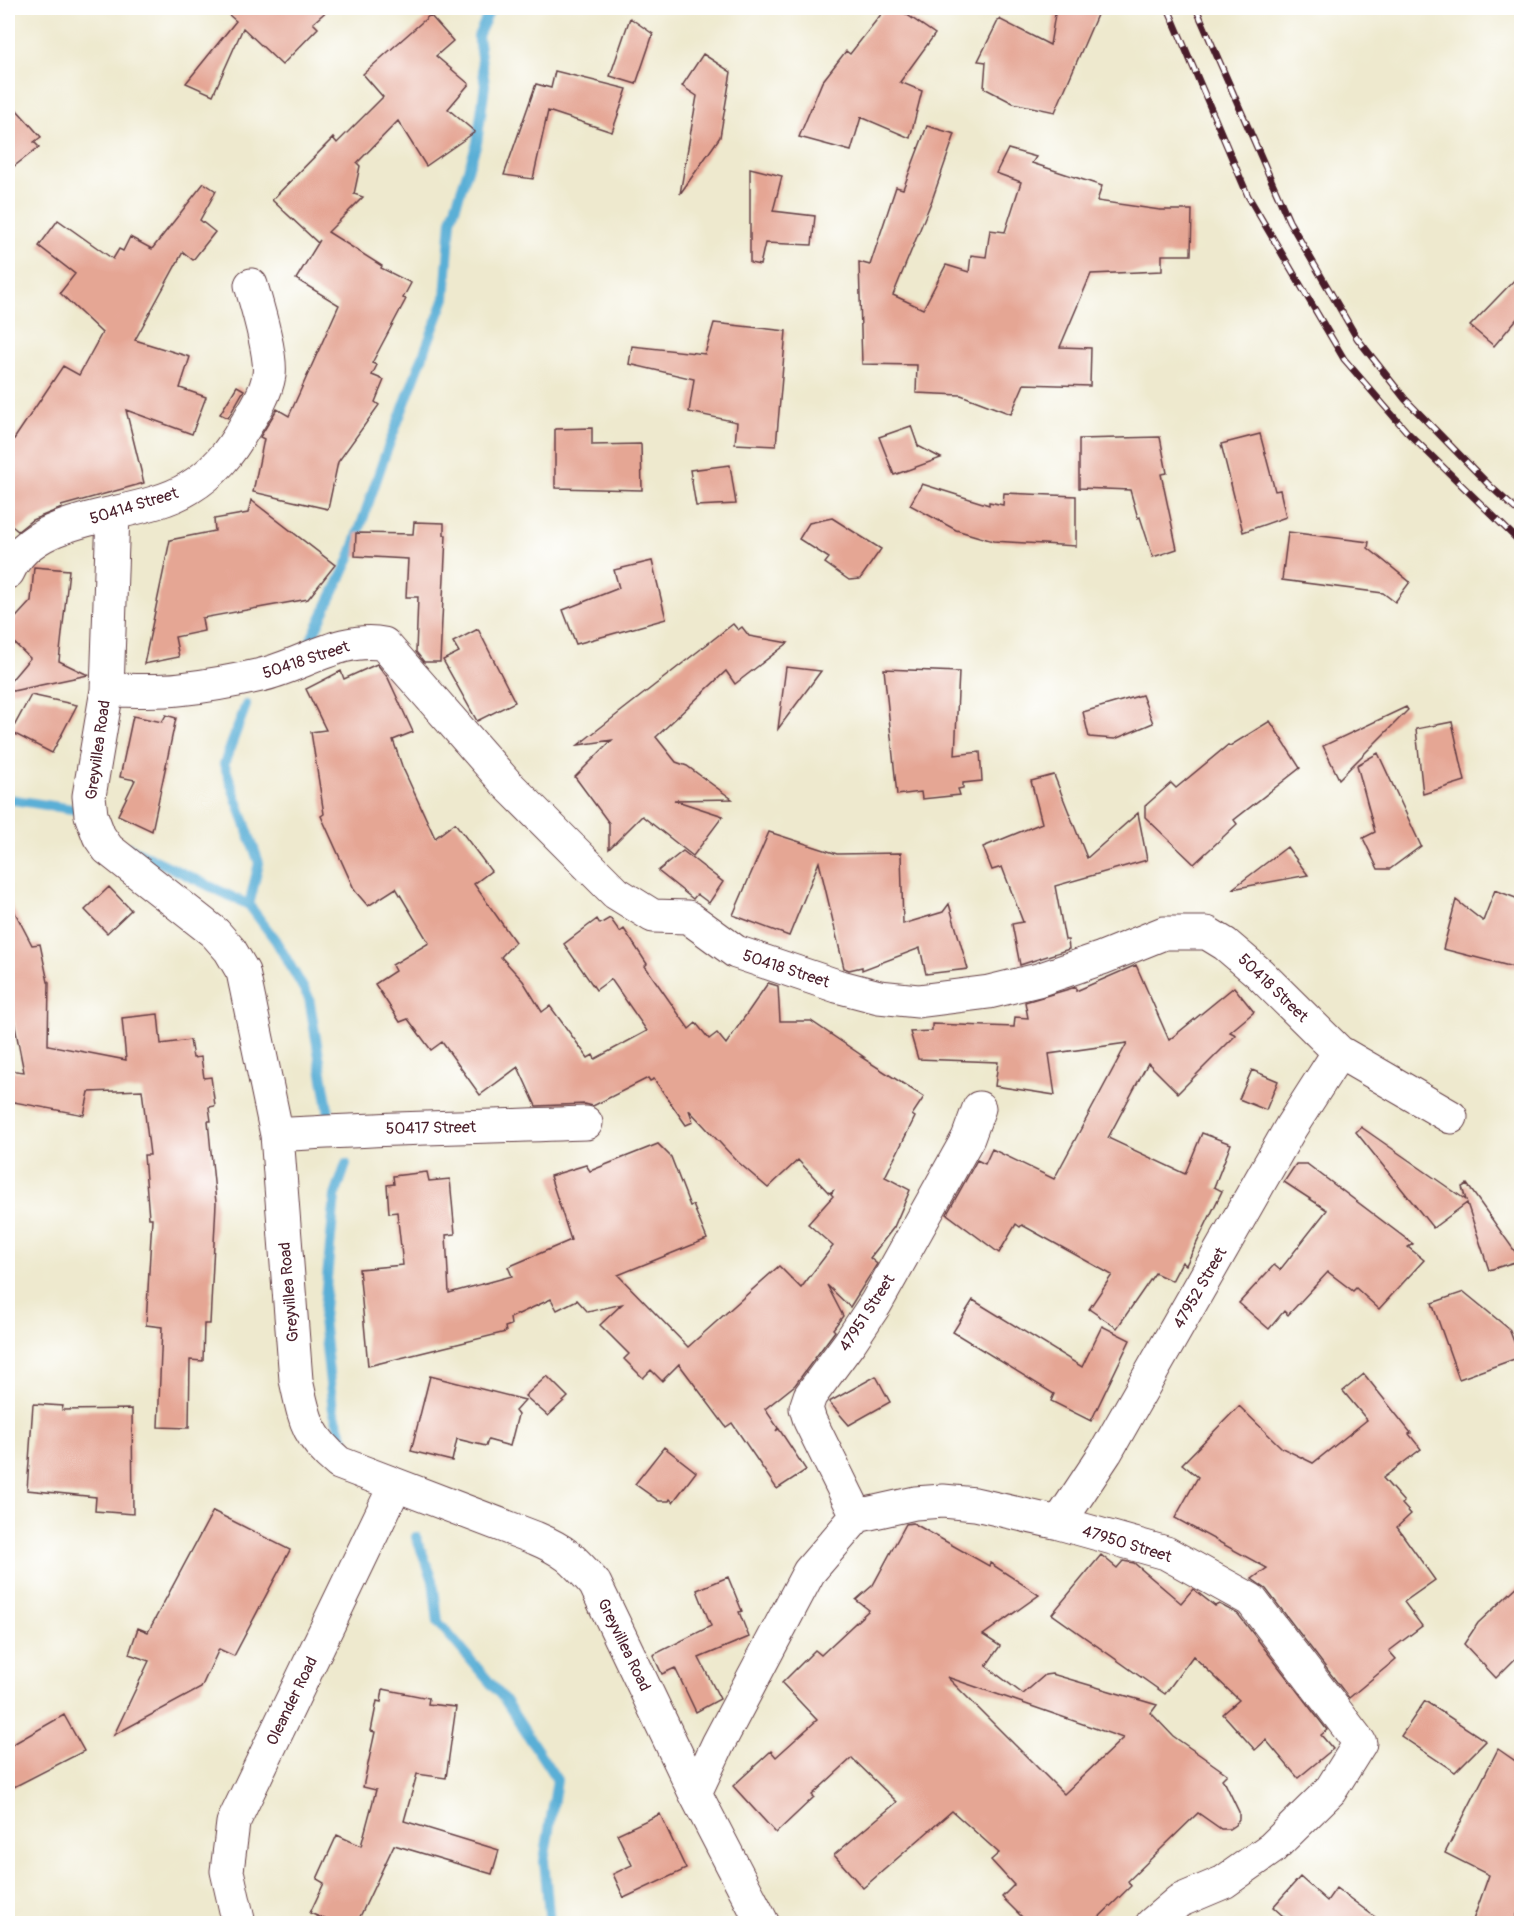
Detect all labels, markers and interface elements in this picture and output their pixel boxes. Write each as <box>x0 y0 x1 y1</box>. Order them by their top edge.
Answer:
street label: 50414 Street <box>87 483 181 529</box>
street label: 50418 Street <box>260 636 352 683</box>
street label: Greyvillea Road <box>81 699 115 801</box>
street label: 50418 Street <box>740 946 832 993</box>
street label: 50418 Street <box>1234 950 1313 1027</box>
street label: 50417 Street <box>386 1117 477 1139</box>
street label: Greyvillea Road <box>275 1241 303 1343</box>
street label: 47952 Street <box>1169 1243 1232 1332</box>
street label: 47951 Street <box>835 1270 900 1355</box>
street label: 47950 Street <box>1080 1521 1175 1567</box>
street label: Greyvillea Road <box>593 1596 655 1694</box>
street label: Oleander Road <box>262 1653 322 1749</box>

